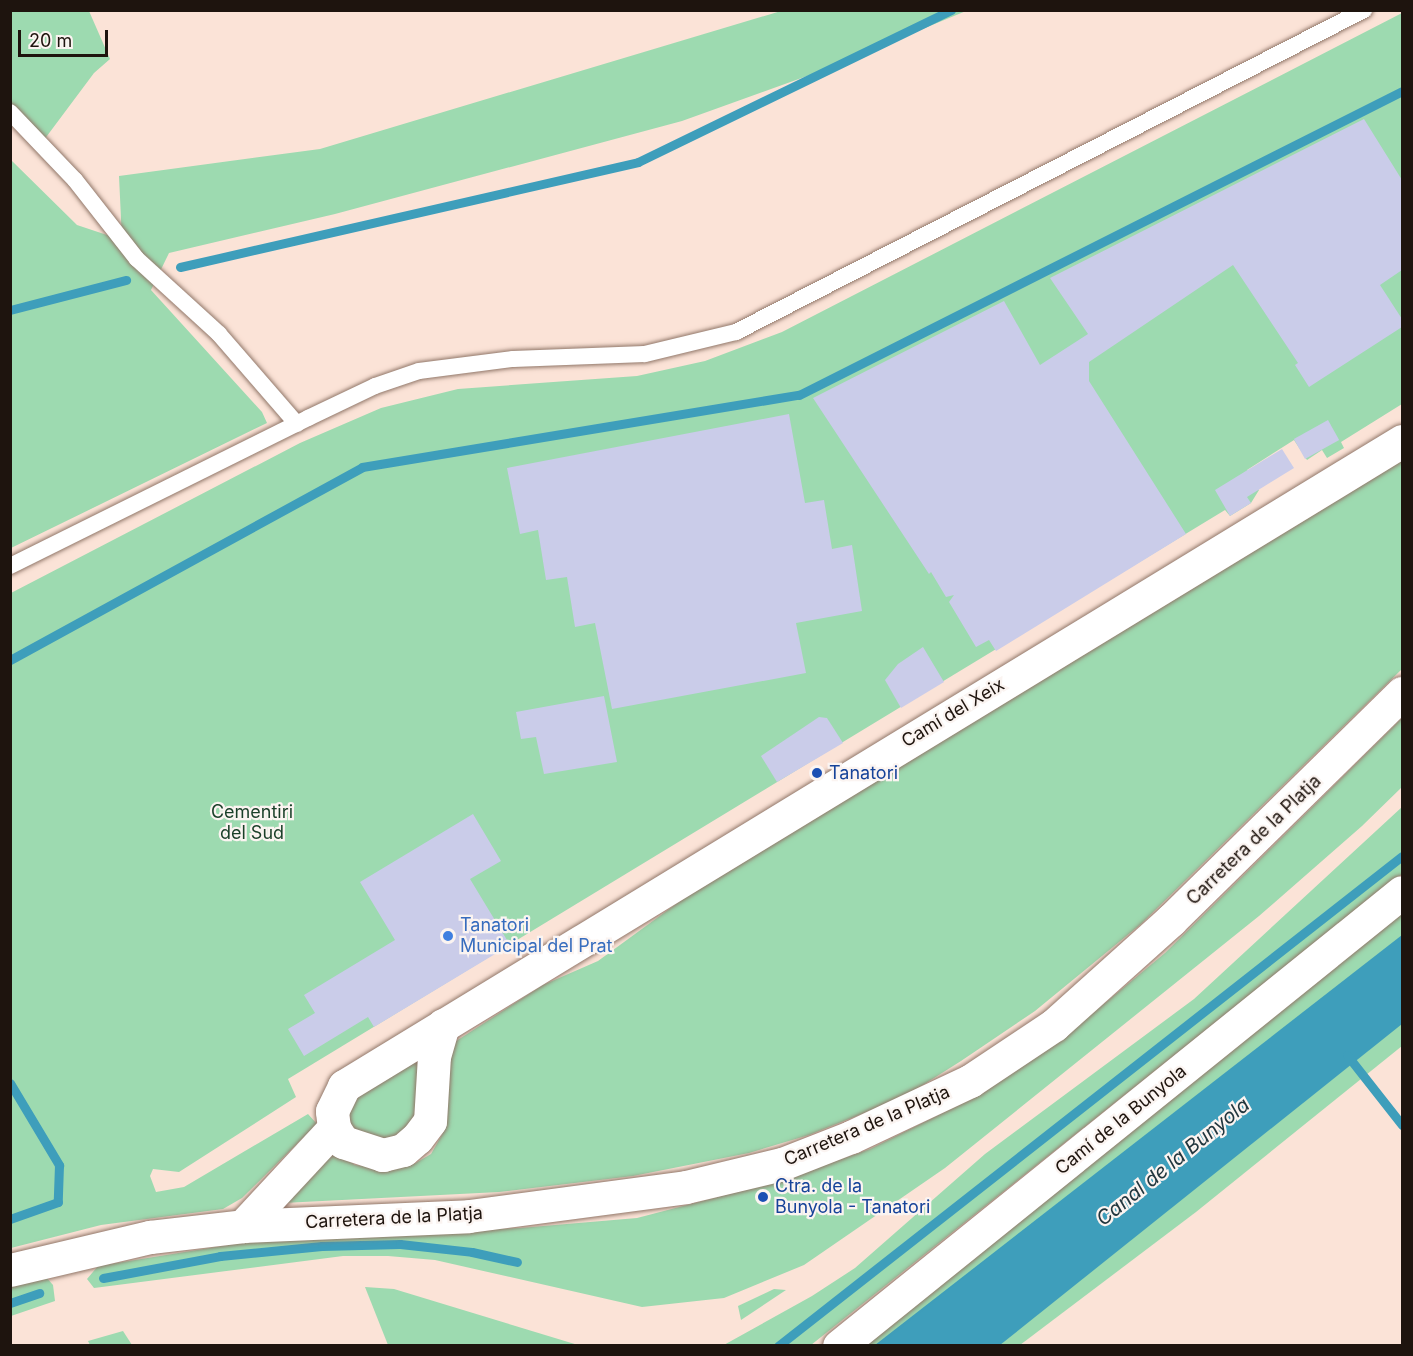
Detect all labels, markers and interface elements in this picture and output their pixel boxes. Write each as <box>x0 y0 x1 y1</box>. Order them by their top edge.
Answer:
scale bar <box>21 18 111 56</box>
text: 20 m <box>29 30 72 51</box>
street label: Camí del Xeix <box>898 674 1008 752</box>
place label: Tanatori <box>829 762 898 784</box>
marker: Tanatori <box>810 766 824 780</box>
street label: Carretera de la Platja <box>1182 770 1326 910</box>
park label: Cementiri del Sud <box>211 802 293 844</box>
place label: Tanatori Municipal del Prat <box>460 915 612 958</box>
marker: Tanatori Municipal del Prat <box>441 929 455 943</box>
street label: Camí de la Bunyola <box>1051 1061 1191 1179</box>
street label: Carretera de la Platja <box>781 1081 953 1171</box>
water label: Canal de la Bunyola <box>1092 1093 1254 1231</box>
place label: Ctra. de la Bunyola - Tanatori <box>775 1176 930 1218</box>
marker: Ctra. de la Bunyola - Tanatori <box>756 1190 770 1204</box>
street label: Carretera de la Platja <box>305 1203 483 1233</box>

